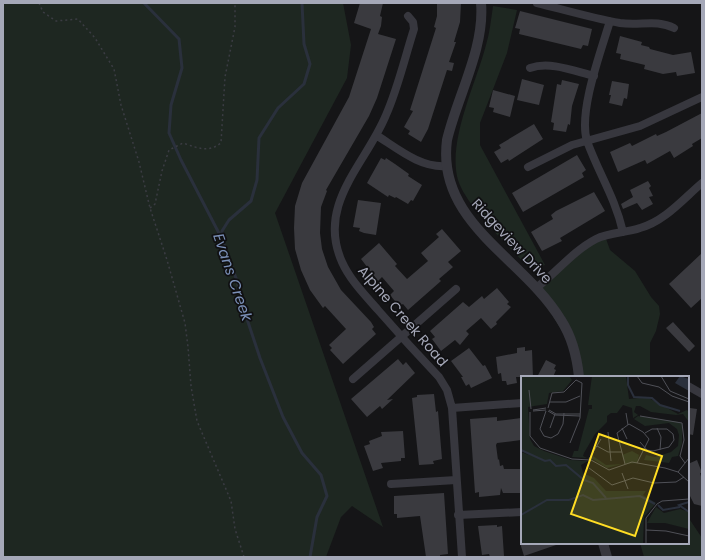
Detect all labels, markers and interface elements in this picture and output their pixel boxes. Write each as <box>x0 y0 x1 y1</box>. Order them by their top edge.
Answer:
street label: Ridgeview Drive <box>467 194 557 288</box>
water label: Evans Creek <box>208 230 258 325</box>
street label: Alpine Creek Road <box>353 261 453 371</box>
inset map <box>521 376 689 544</box>

